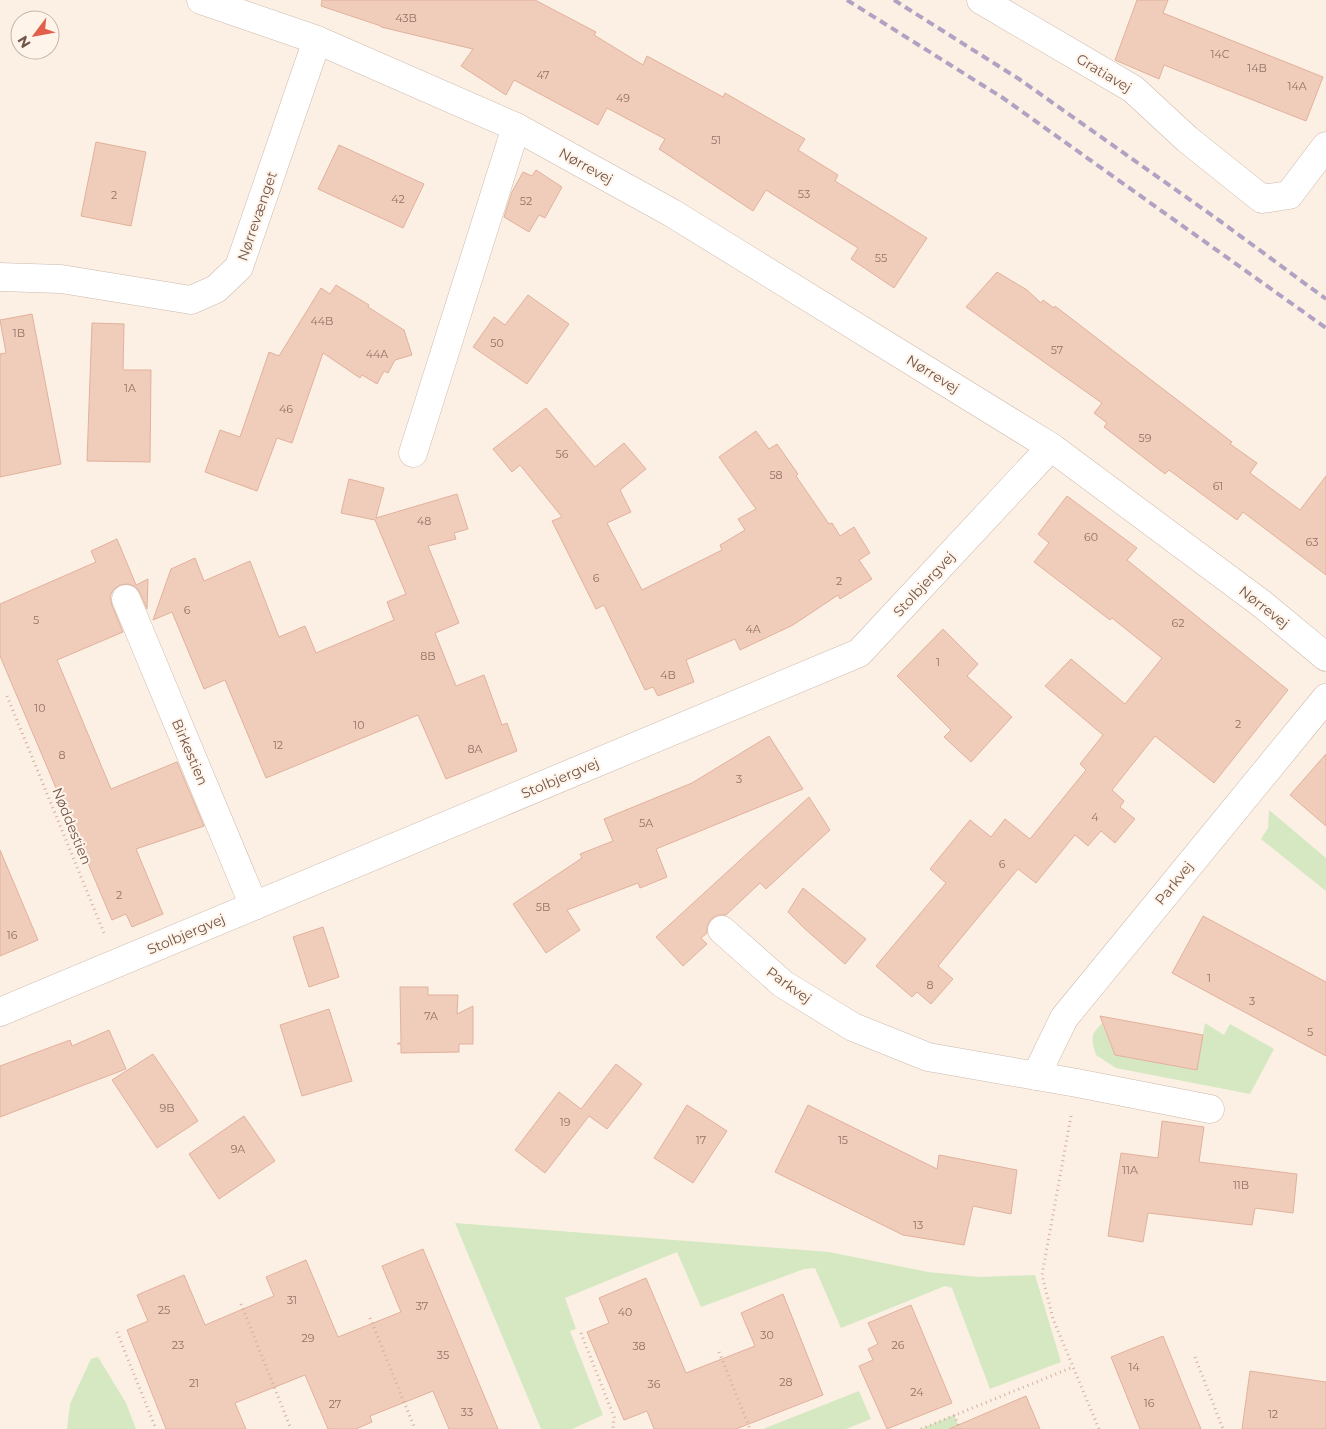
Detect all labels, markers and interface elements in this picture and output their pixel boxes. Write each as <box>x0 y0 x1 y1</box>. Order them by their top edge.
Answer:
north arrow <box>10 10 60 60</box>
house number: 43B <box>395 11 417 25</box>
text: N <box>13 32 35 51</box>
house number: 14C <box>1210 47 1230 61</box>
street label: Gratiavej <box>1073 50 1135 96</box>
house number: 14B <box>1247 61 1267 75</box>
house number: 47 <box>536 68 550 82</box>
house number: 14A <box>1287 79 1307 93</box>
house number: 49 <box>616 91 630 105</box>
house number: 51 <box>711 133 721 147</box>
street label: Nørrevej <box>556 144 616 188</box>
street label: Nørrevænget <box>233 168 281 263</box>
house number: 53 <box>798 187 810 201</box>
house number: 2 <box>111 188 117 202</box>
house number: 42 <box>391 192 405 206</box>
house number: 52 <box>520 194 532 208</box>
house number: 55 <box>875 251 887 265</box>
house number: 44B <box>311 314 333 328</box>
house number: 1B <box>13 326 25 340</box>
house number: 50 <box>490 336 504 350</box>
house number: 57 <box>1051 343 1063 357</box>
house number: 44A <box>366 347 388 361</box>
street label: Nørrevej <box>903 351 963 397</box>
house number: 1A <box>124 381 136 395</box>
house number: 46 <box>279 402 293 416</box>
house number: 59 <box>1139 431 1152 445</box>
house number: 56 <box>556 447 569 461</box>
house number: 58 <box>769 468 783 482</box>
house number: 61 <box>1213 479 1223 493</box>
house number: 48 <box>417 514 431 528</box>
house number: 60 <box>1084 530 1098 544</box>
house number: 63 <box>1306 535 1318 549</box>
street label: Stolbjergvej <box>889 548 959 620</box>
house number: 6 <box>593 571 600 585</box>
house number: 2 <box>836 574 842 588</box>
street label: Nørrevej <box>1235 582 1293 632</box>
house number: 6 <box>184 603 191 617</box>
house number: 5 <box>33 613 39 627</box>
house number: 62 <box>1172 616 1184 630</box>
house number: 4A <box>745 622 761 636</box>
house number: 8B <box>420 649 436 663</box>
house number: 1 <box>936 655 940 669</box>
house number: 4B <box>660 668 676 682</box>
house number: 10 <box>34 701 46 715</box>
street label: Birkestien <box>168 716 212 788</box>
house number: 2 <box>1235 717 1241 731</box>
house number: 10 <box>353 718 365 732</box>
house number: 12 <box>273 738 283 752</box>
house number: 8A <box>468 742 483 756</box>
house number: 8 <box>58 748 66 762</box>
street label: Stolbjergvej <box>518 754 602 802</box>
house number: 3 <box>736 772 742 786</box>
street label: Nøddestien <box>48 785 96 867</box>
house number: 4 <box>1091 810 1099 824</box>
house number: 5A <box>639 816 653 830</box>
house number: 6 <box>999 857 1006 871</box>
street label: Parkvej <box>1151 857 1197 909</box>
house number: 2 <box>116 888 122 902</box>
house number: 5B <box>536 900 550 914</box>
street label: Stolbjergvej <box>144 910 228 958</box>
house number: 16 <box>7 928 18 942</box>
street label: Parkvej <box>763 963 815 1007</box>
house number: 1 <box>1207 971 1211 985</box>
house number: 8 <box>926 978 934 992</box>
house number: 3 <box>1249 994 1255 1008</box>
house number: 7A <box>424 1009 438 1023</box>
house number: 5 <box>1307 1025 1313 1039</box>
house number: 9B <box>160 1101 175 1115</box>
house number: 19 <box>560 1115 571 1129</box>
house number: 17 <box>696 1133 706 1147</box>
house number: 15 <box>838 1133 848 1147</box>
house number: 9A <box>231 1142 245 1156</box>
house number: 11A <box>1122 1163 1138 1177</box>
house number: 11B <box>1233 1178 1249 1192</box>
house number: 13 <box>913 1218 923 1232</box>
house number: 31 <box>287 1293 297 1307</box>
house number: 37 <box>416 1299 428 1313</box>
house number: 25 <box>158 1303 170 1317</box>
house number: 40 <box>618 1305 632 1319</box>
house number: 30 <box>760 1328 774 1342</box>
house number: 29 <box>302 1331 315 1345</box>
house number: 23 <box>172 1338 184 1352</box>
house number: 26 <box>892 1338 905 1352</box>
house number: 38 <box>632 1339 646 1353</box>
house number: 35 <box>437 1348 449 1362</box>
house number: 14 <box>1128 1360 1140 1374</box>
house number: 28 <box>779 1375 793 1389</box>
house number: 21 <box>189 1376 199 1390</box>
house number: 36 <box>648 1377 661 1391</box>
house number: 24 <box>910 1385 924 1399</box>
house number: 16 <box>1144 1396 1155 1410</box>
house number: 27 <box>329 1397 341 1411</box>
house number: 33 <box>461 1405 473 1419</box>
house number: 12 <box>1268 1407 1278 1421</box>

